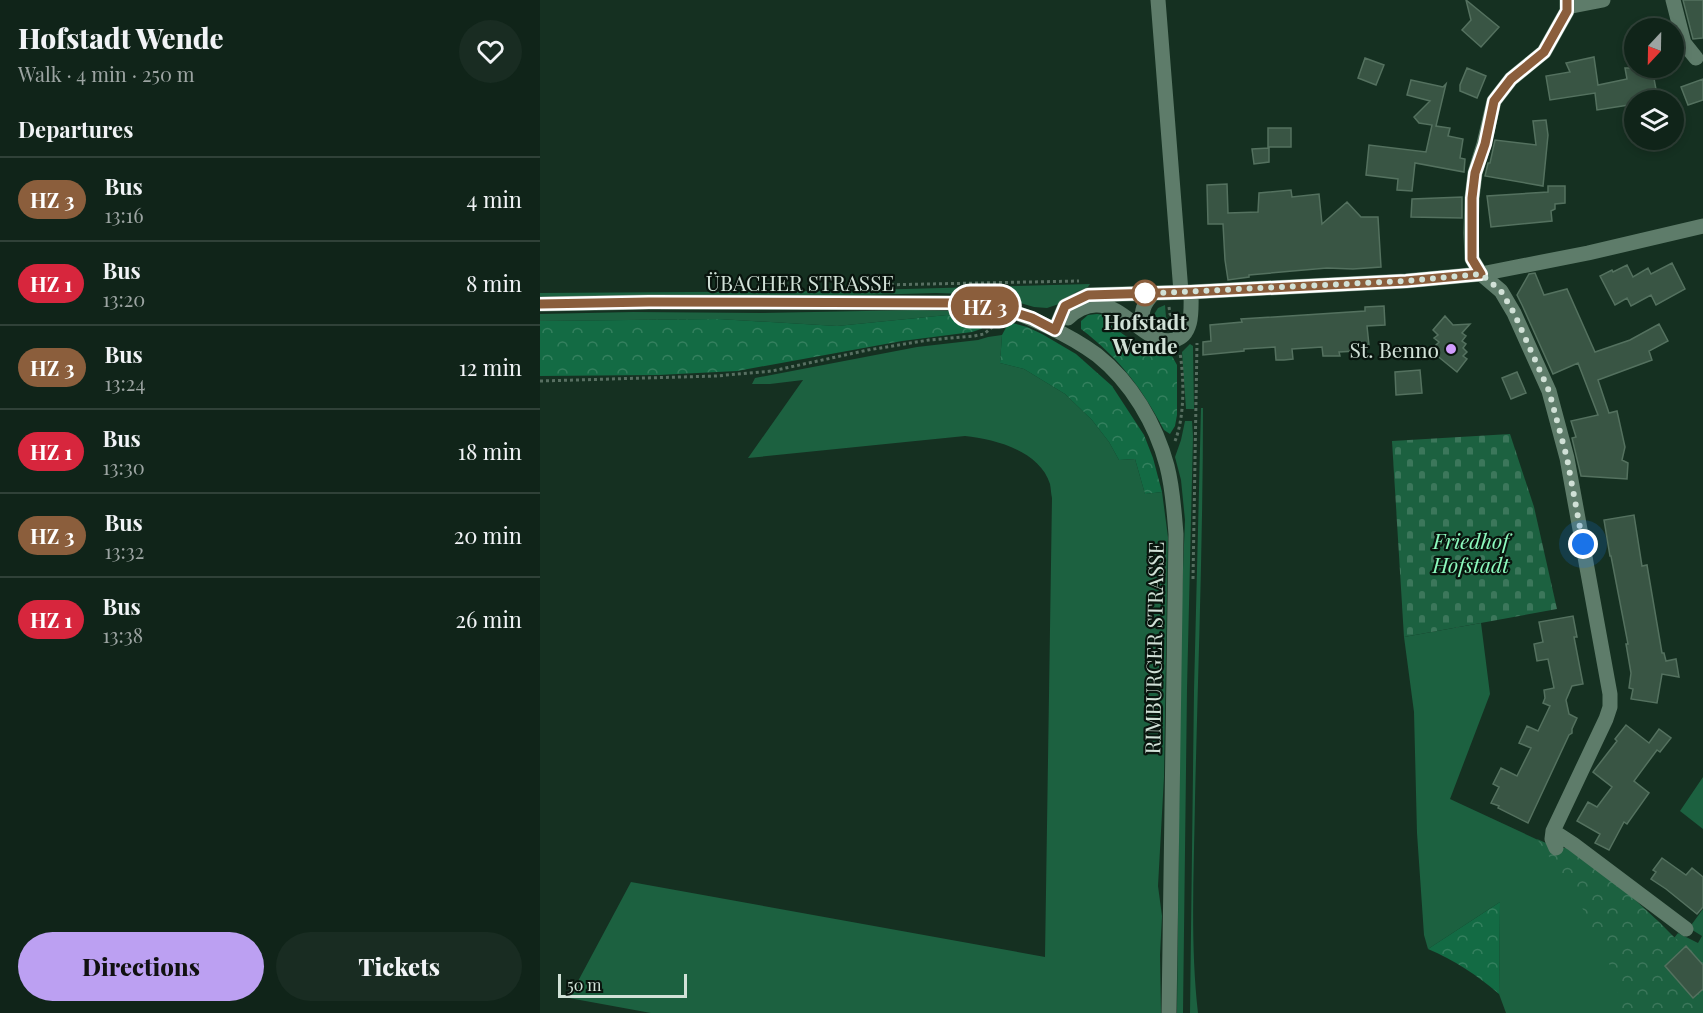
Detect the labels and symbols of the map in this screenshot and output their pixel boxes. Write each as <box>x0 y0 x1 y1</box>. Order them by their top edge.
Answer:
north arrow <box>1624 18 1684 78</box>
street label: ÜBACHER STRASSE <box>706 268 894 296</box>
marker: Hofstadt Wende <box>1132 280 1158 306</box>
line badge: HZ 3 <box>943 286 1027 326</box>
place label: Hofstadt Wende <box>1103 307 1187 359</box>
place label: St. Benno <box>1349 335 1439 363</box>
marker: St. Benno <box>1444 342 1458 356</box>
park label: Friedhof Hofstadt <box>1432 526 1513 578</box>
your location <box>1568 529 1598 559</box>
street label: RIMBURGER STRASSE <box>1137 541 1169 755</box>
scale bar <box>558 971 687 998</box>

